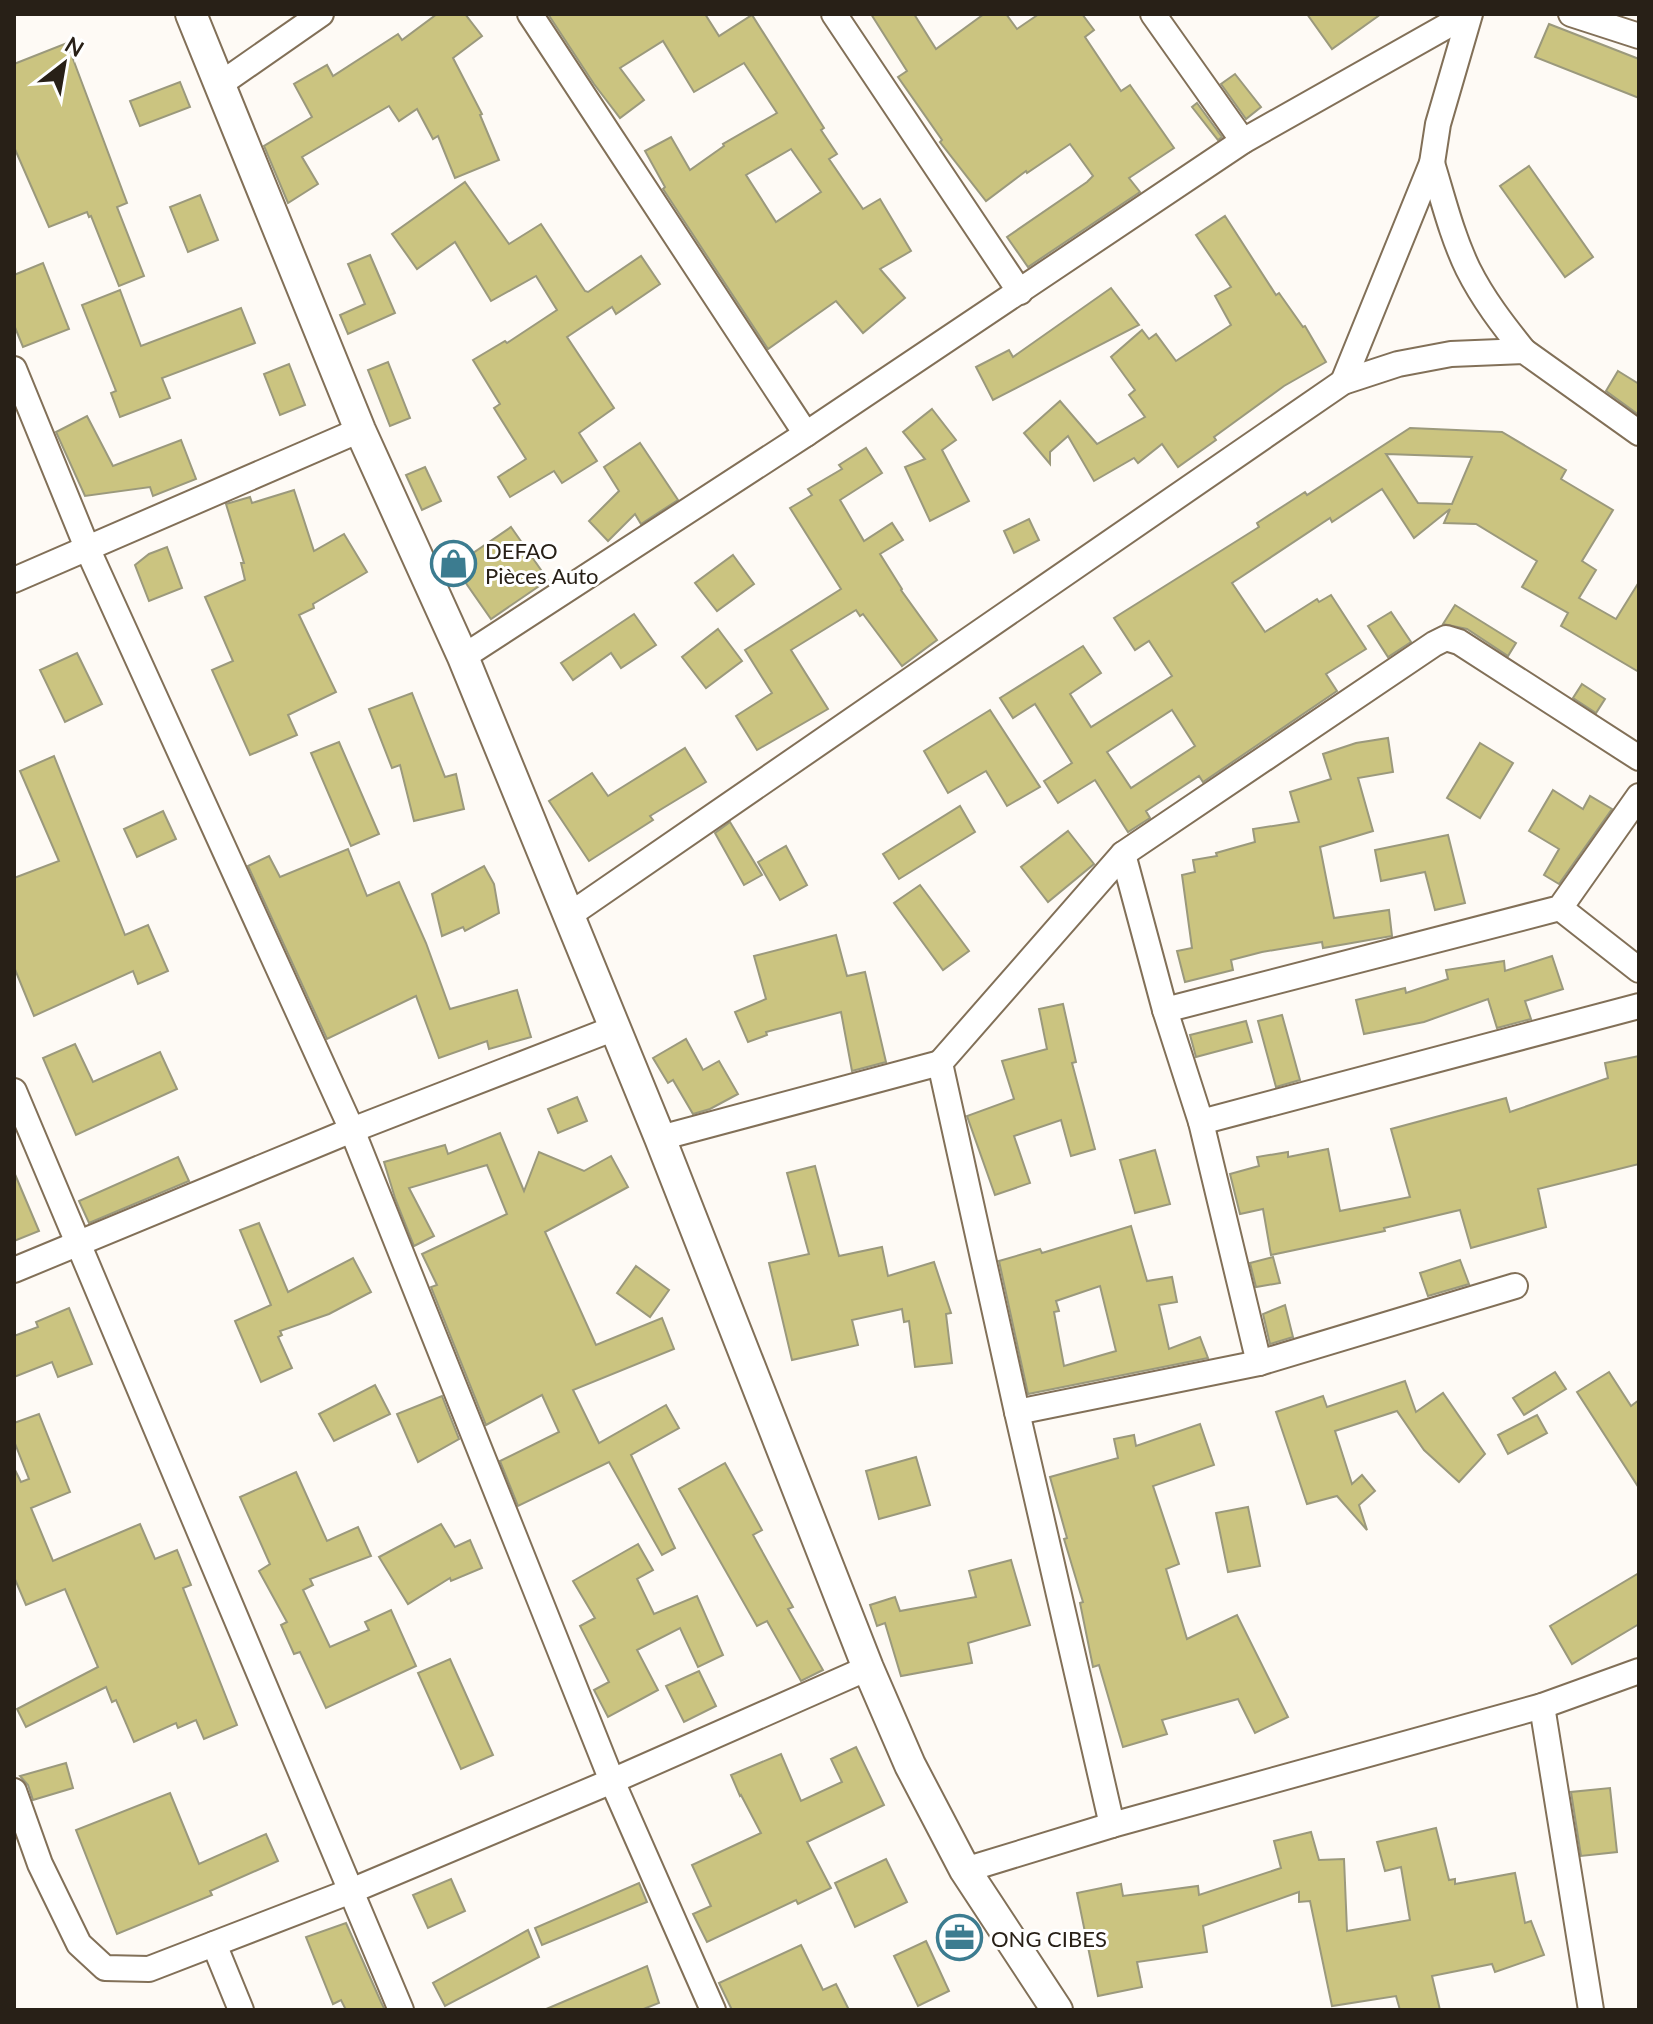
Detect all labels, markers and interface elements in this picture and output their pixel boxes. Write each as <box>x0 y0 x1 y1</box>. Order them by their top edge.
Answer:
north arrow <box>24 24 104 104</box>
text: N <box>60 30 89 62</box>
place label: DEFAO Pièces Auto <box>485 537 599 589</box>
shop icon: DEFAO Pièces Auto <box>430 539 478 587</box>
office icon: ONG CIBES <box>936 1914 984 1962</box>
place label: ONG CIBES <box>991 1925 1107 1952</box>

